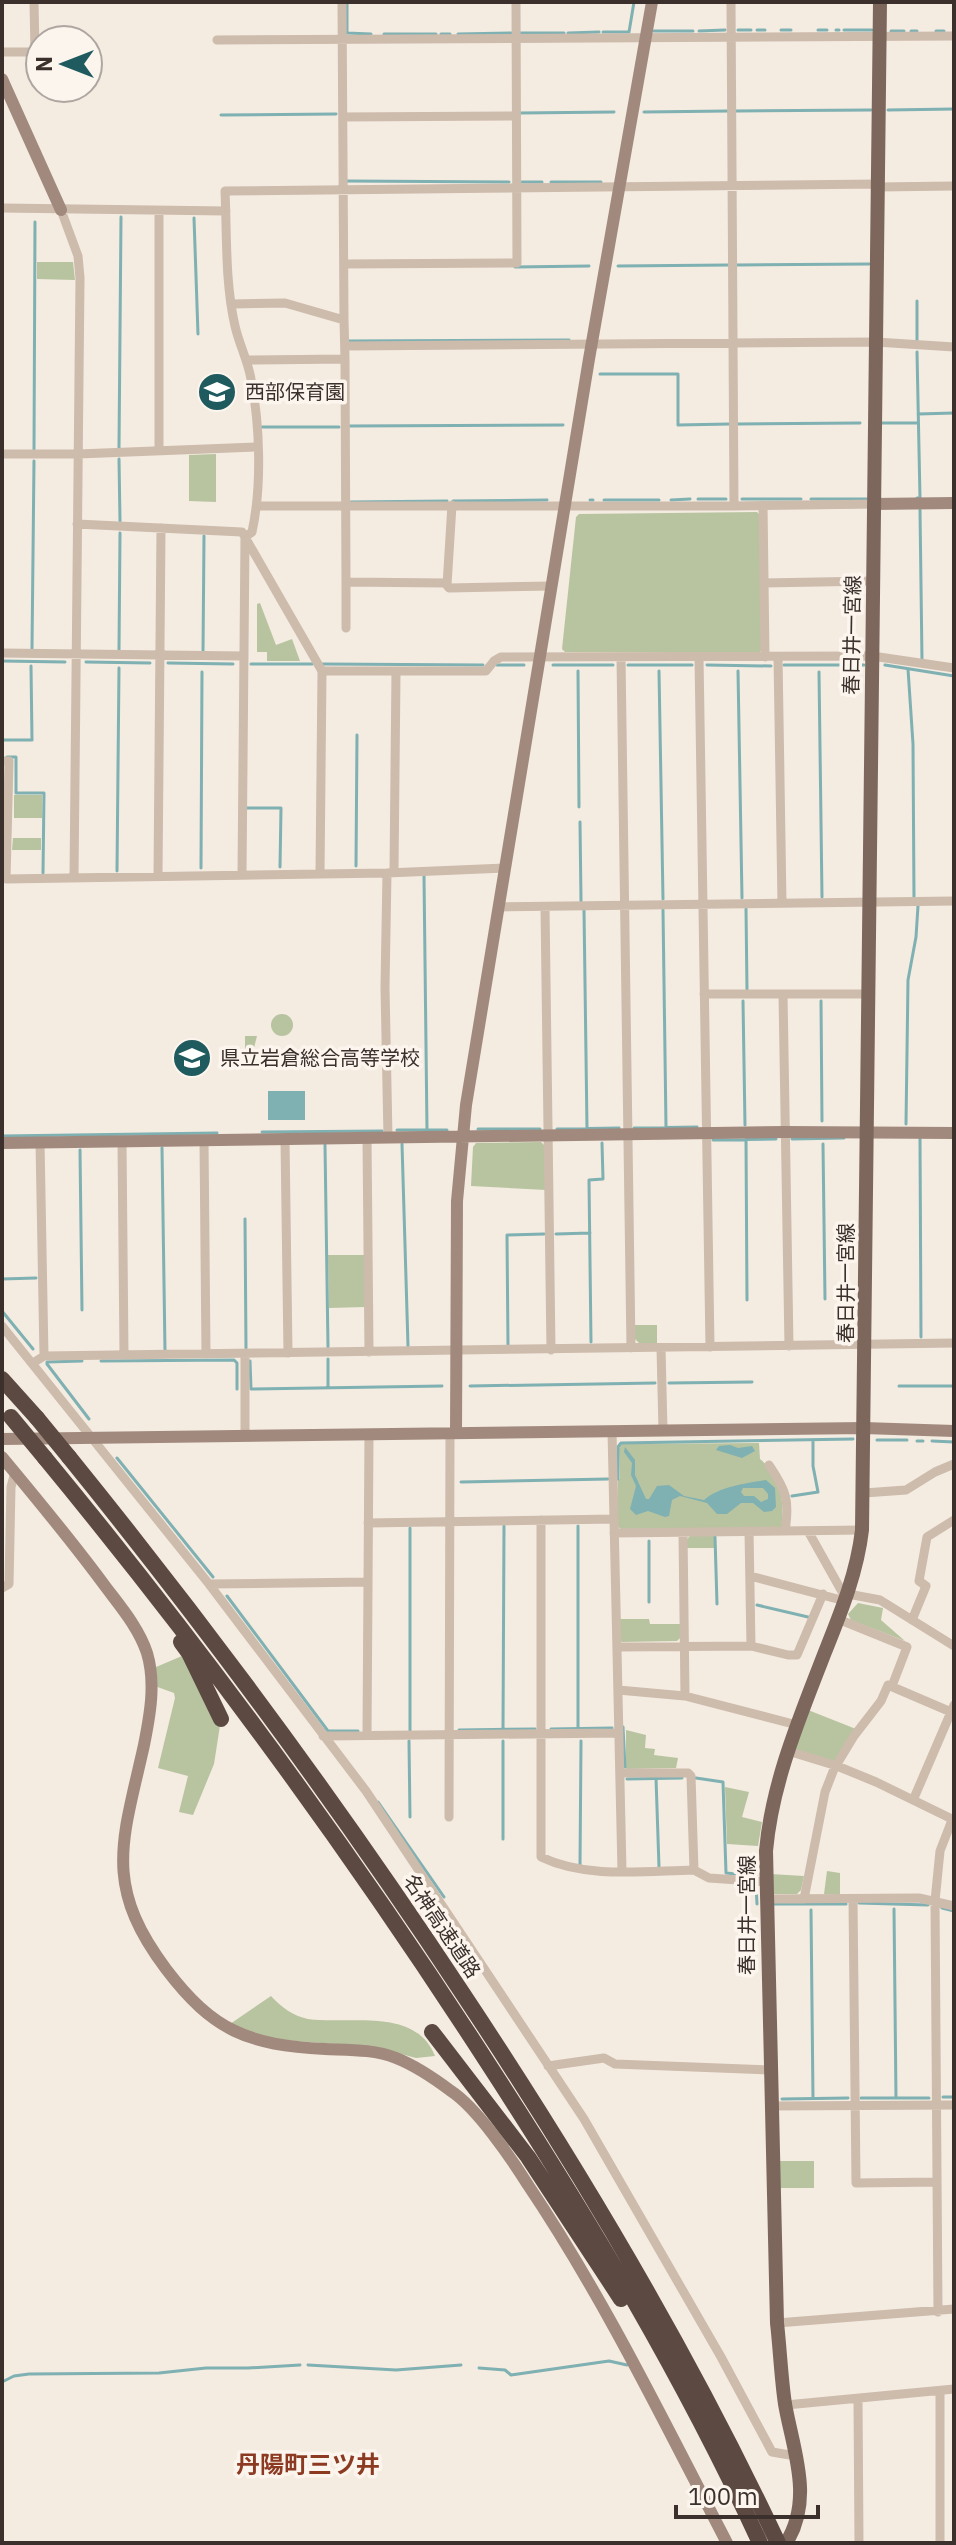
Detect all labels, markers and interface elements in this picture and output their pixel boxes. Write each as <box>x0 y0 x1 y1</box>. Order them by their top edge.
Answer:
north arrow <box>24 24 104 104</box>
text: N <box>29 56 58 72</box>
school or university icon: 西部保育園 <box>196 371 238 413</box>
place label: 西部保育園 <box>245 378 345 405</box>
street label: 春日井一宮線 <box>837 575 866 695</box>
school or university icon: 県立岩倉総合高等学校 <box>171 1037 213 1079</box>
place label: 県立岩倉総合高等学校 <box>220 1044 420 1071</box>
street label: 春日井一宮線 <box>832 1223 859 1343</box>
street label: 春日井一宮線 <box>733 1855 760 1975</box>
street label: 名神高速道路 <box>398 1868 487 1983</box>
district label: 丹陽町三ツ井 <box>236 2448 380 2480</box>
scale bar <box>676 2469 818 2519</box>
text: 100 m <box>688 2480 758 2512</box>

